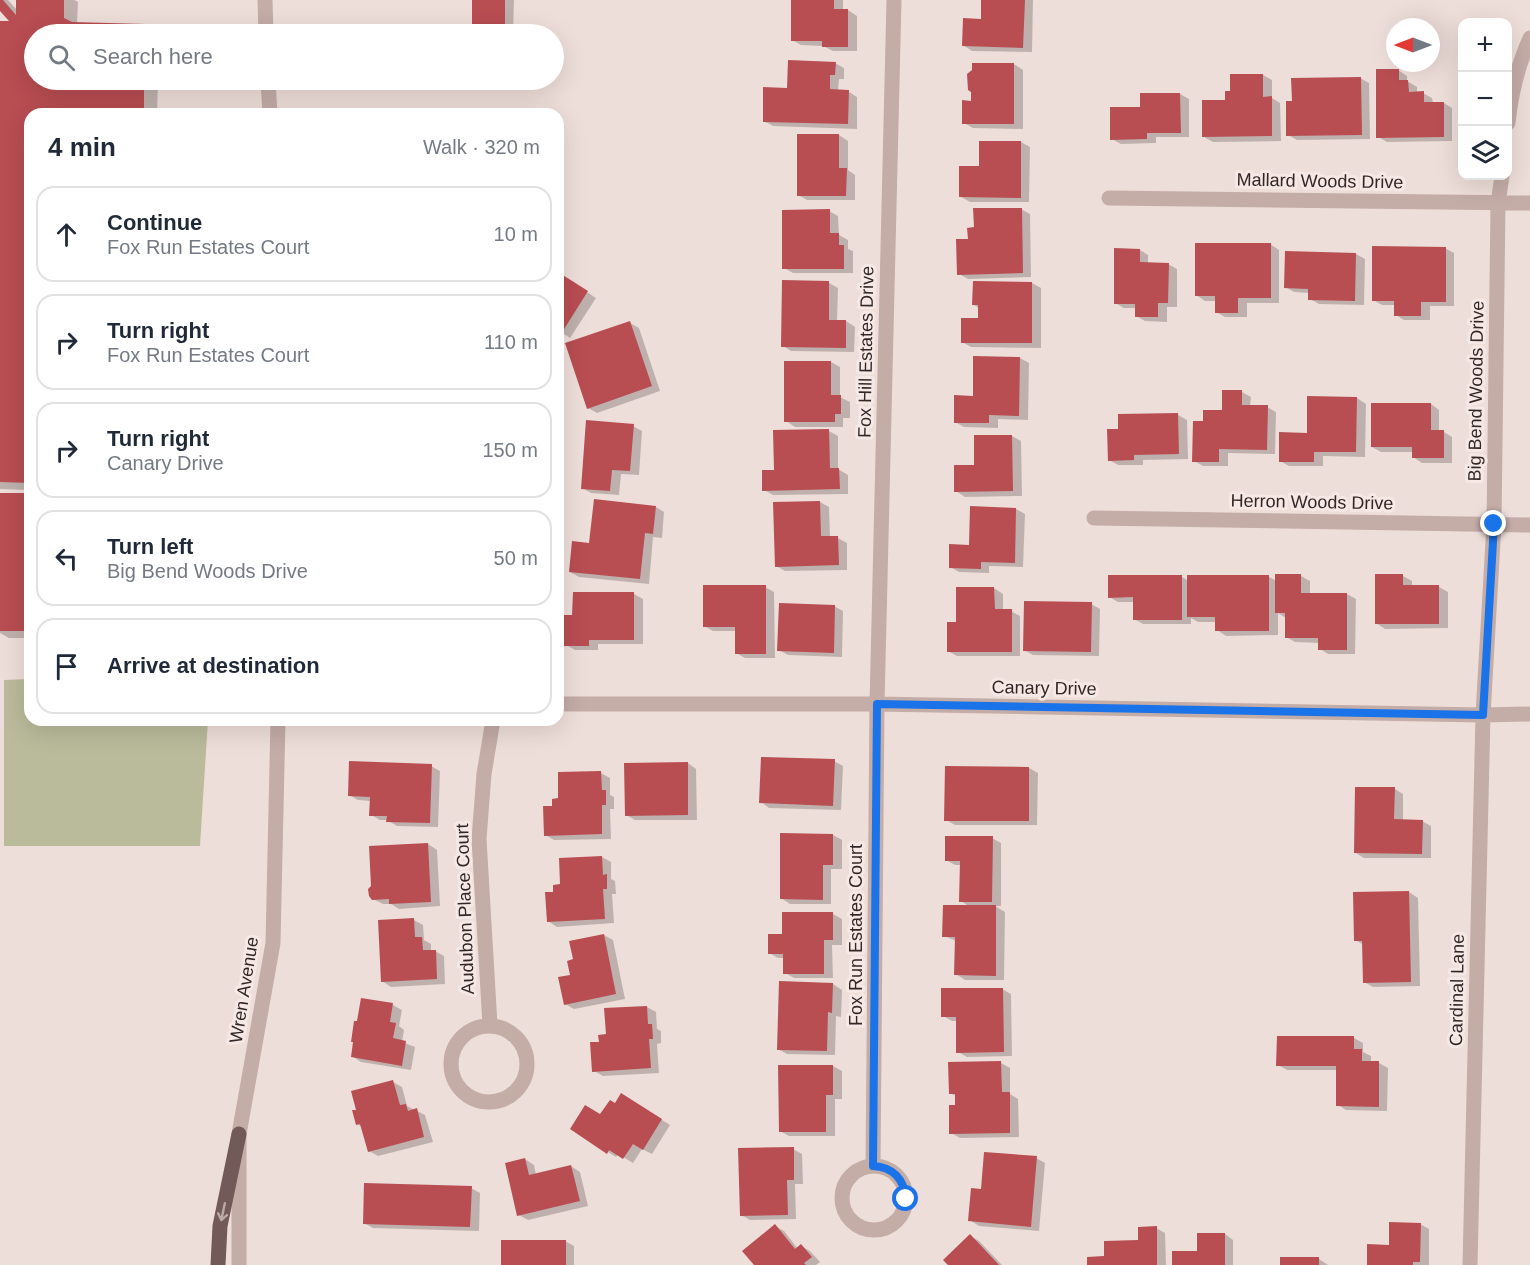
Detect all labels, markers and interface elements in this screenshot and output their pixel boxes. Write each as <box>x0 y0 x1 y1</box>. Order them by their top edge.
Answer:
north arrow <box>1386 18 1440 72</box>
map controls <box>1458 18 1512 180</box>
button: + <box>1458 18 1512 72</box>
search box <box>24 24 564 90</box>
icon: search <box>45 41 78 74</box>
text: Search here <box>93 44 213 69</box>
button: − <box>1458 72 1512 126</box>
button: layers <box>1458 126 1512 180</box>
text: 4 min <box>48 132 116 162</box>
text: Walk · 320 m <box>423 136 540 158</box>
street label: Mallard Woods Drive <box>1236 170 1404 192</box>
text: Continue <box>107 210 202 235</box>
icon: ahead <box>50 218 83 251</box>
text: 10 m <box>494 223 538 245</box>
text: Fox Run Estates Court <box>107 236 309 258</box>
street label: Fox Hill Estates Drive <box>855 266 877 438</box>
street label: Big Bend Woods Drive <box>1464 300 1488 482</box>
text: Turn right <box>107 318 209 343</box>
icon: right <box>50 326 83 359</box>
text: 110 m <box>484 331 538 353</box>
text: Fox Run Estates Court <box>107 344 309 366</box>
text: Turn right <box>107 426 209 451</box>
icon: right <box>50 434 83 467</box>
text: 150 m <box>482 439 538 461</box>
text: Canary Drive <box>107 452 224 474</box>
street label: Herron Woods Drive <box>1230 491 1394 513</box>
route end <box>1480 510 1506 536</box>
text: Turn left <box>107 534 193 559</box>
icon: left <box>50 542 83 575</box>
text: 50 m <box>494 547 538 569</box>
text: Big Bend Woods Drive <box>107 560 308 582</box>
icon: arrive <box>50 650 83 683</box>
text: Arrive at destination <box>107 653 320 678</box>
street label: Canary Drive <box>991 677 1097 699</box>
street label: Audubon Place Court <box>452 823 478 995</box>
street label: Fox Run Estates Court <box>846 844 866 1026</box>
street label: Cardinal Lane <box>1446 934 1468 1046</box>
street label: Wren Avenue <box>226 935 262 1045</box>
route start <box>892 1185 918 1211</box>
one-way arrow <box>216 1202 228 1221</box>

